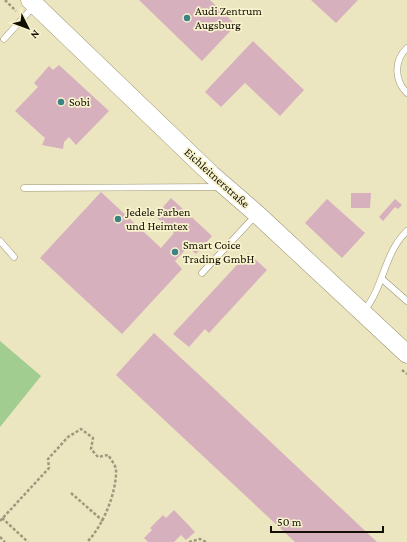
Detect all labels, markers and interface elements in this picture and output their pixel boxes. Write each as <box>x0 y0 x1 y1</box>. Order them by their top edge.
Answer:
place label: Audi Zentrum Augsburg <box>195 4 262 32</box>
north arrow <box>8 8 48 48</box>
marker: Audi Zentrum Augsburg <box>182 13 192 23</box>
text: N <box>28 28 42 42</box>
place label: Sobi <box>69 95 90 109</box>
marker: Sobi <box>56 97 66 107</box>
street label: Eichleitnerstraße <box>182 145 252 211</box>
place label: Jedele Farben und Heimtex <box>125 205 191 233</box>
marker: Jedele Farben und Heimtex <box>113 214 123 224</box>
place label: Smart Coice Trading GmbH <box>183 238 254 266</box>
marker: Smart Coice Trading GmbH <box>170 247 180 257</box>
scale bar <box>271 508 383 534</box>
text: 50 m <box>277 515 302 529</box>

